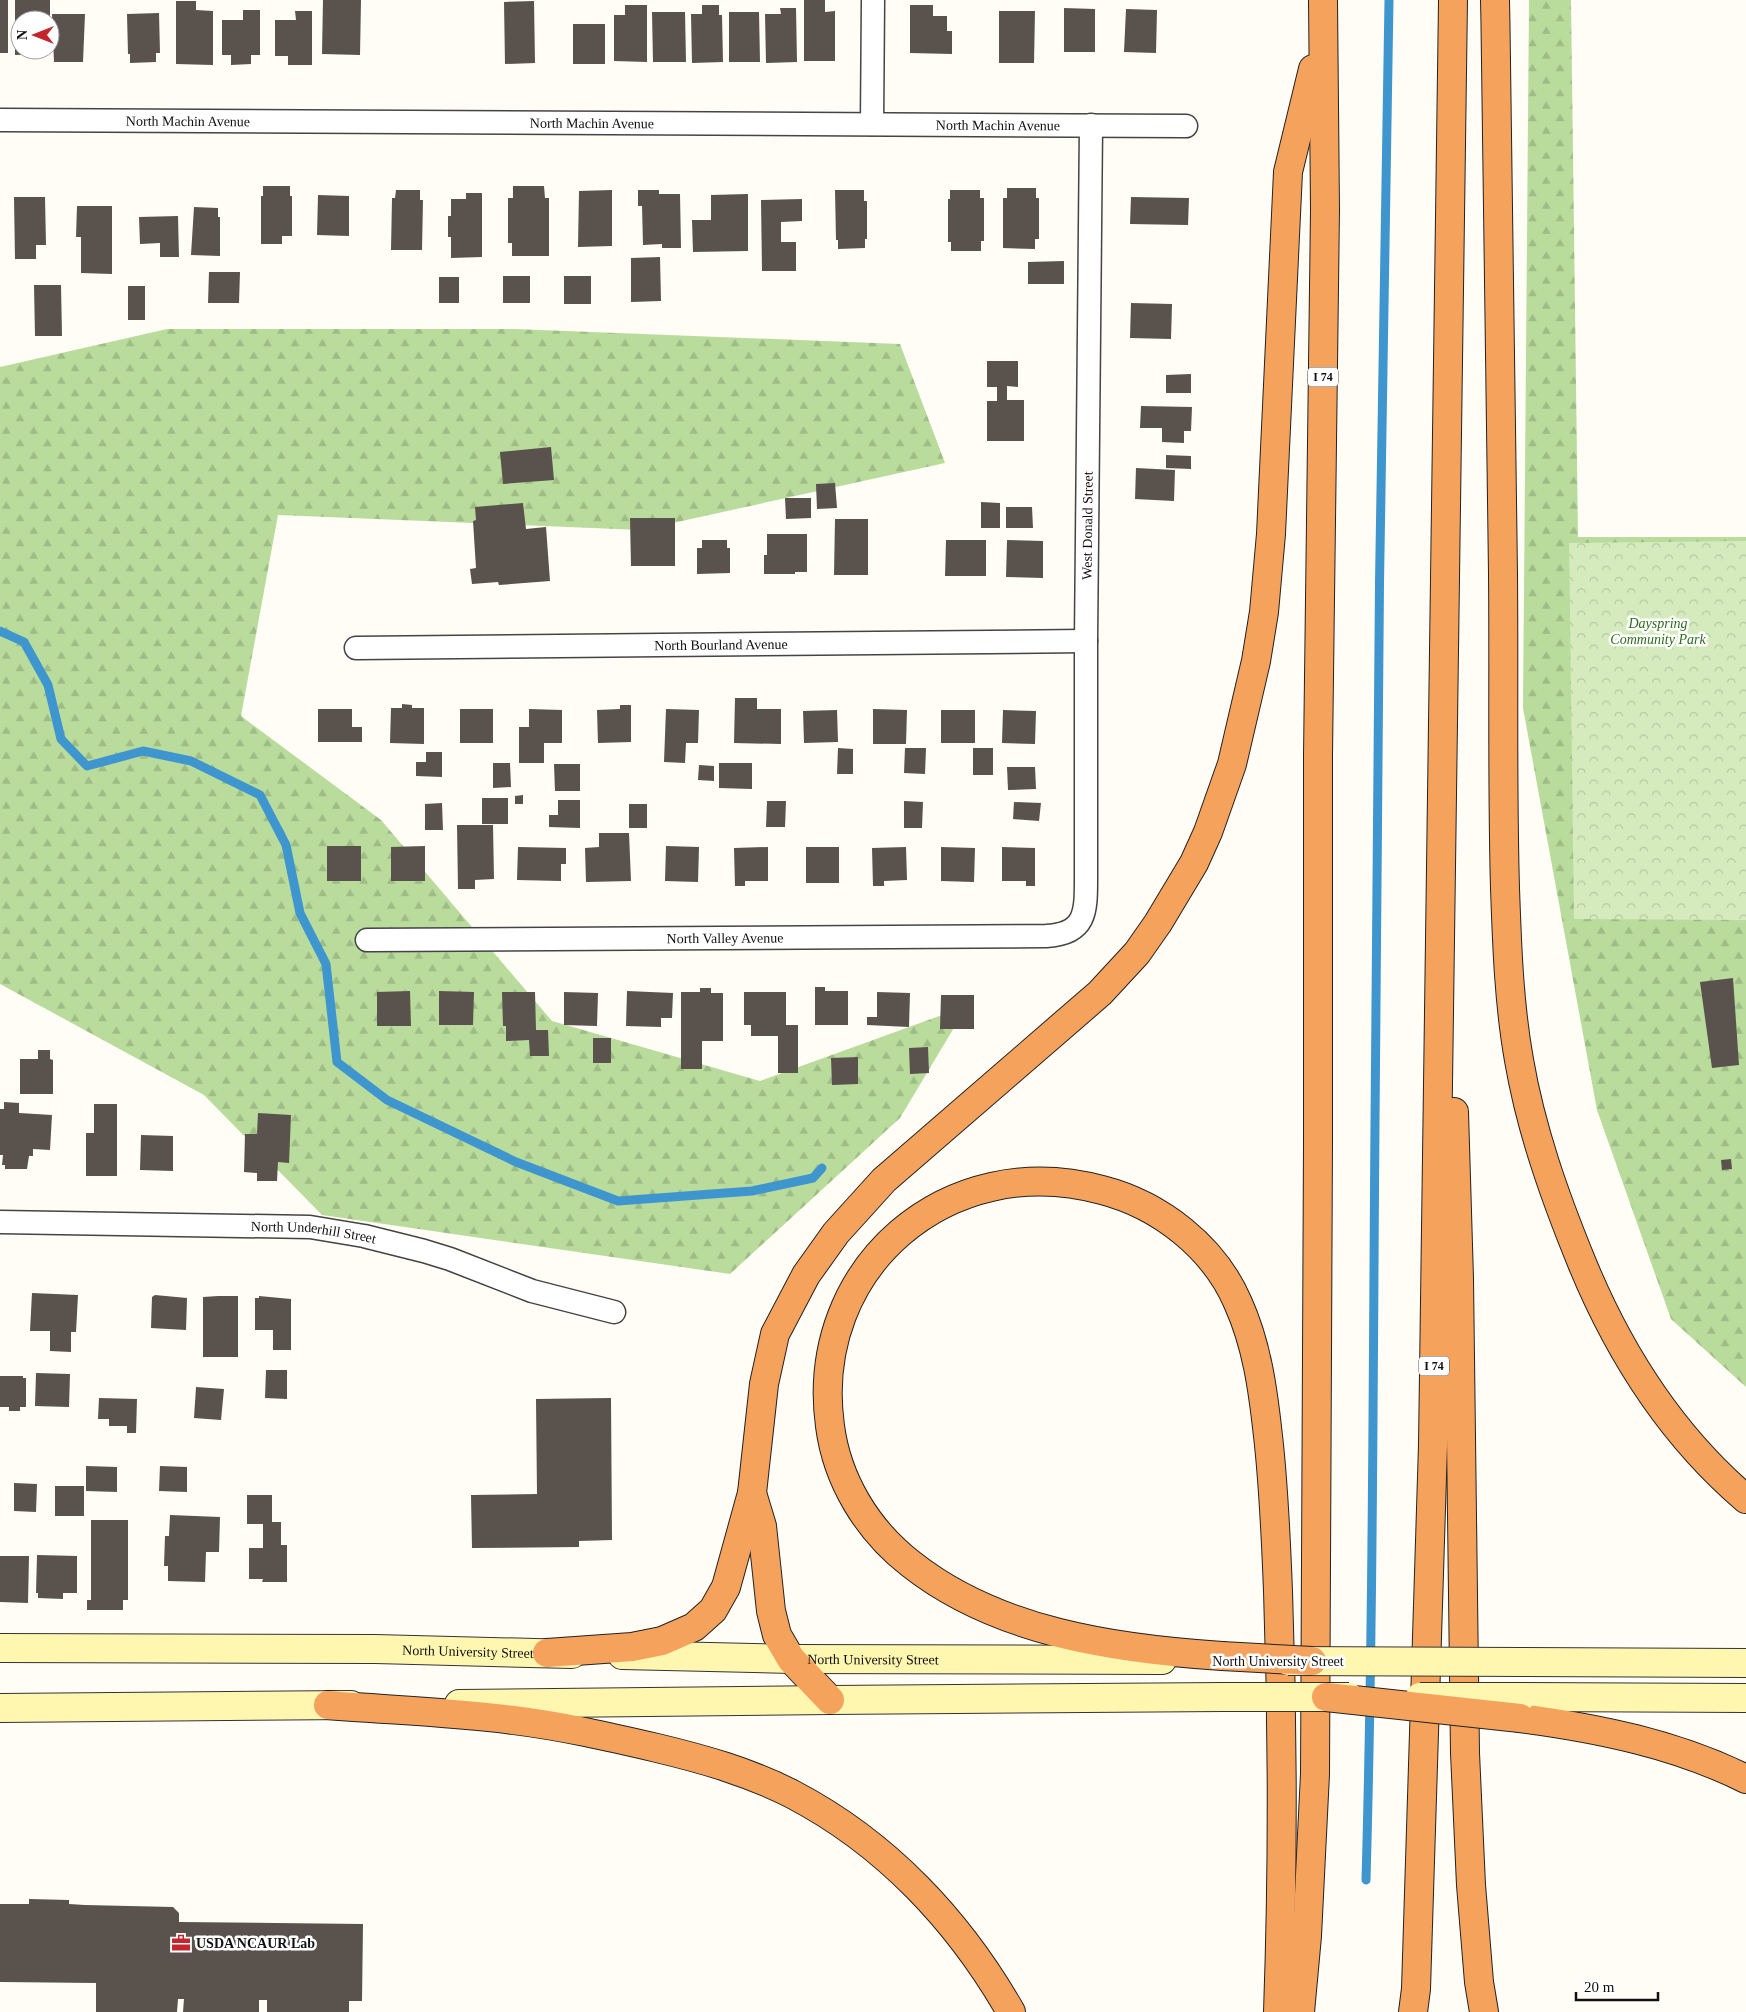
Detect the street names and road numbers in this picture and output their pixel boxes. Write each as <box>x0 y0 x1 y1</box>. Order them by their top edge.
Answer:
street label: North Machin Avenue <box>126 113 250 129</box>
street label: North Machin Avenue <box>530 115 654 131</box>
street label: North Machin Avenue <box>936 117 1060 133</box>
road number: I 74 <box>1308 368 1338 387</box>
street label: West Donald Street <box>1079 471 1095 580</box>
street label: North Bourland Avenue <box>654 636 788 653</box>
street label: North Valley Avenue <box>666 930 784 946</box>
street label: North Underhill Street <box>251 1219 378 1246</box>
road number: I 74 <box>1419 1356 1449 1375</box>
street label: North University Street <box>402 1642 534 1661</box>
street label: North University Street <box>807 1652 939 1667</box>
street label: North University Street <box>1212 1654 1344 1669</box>

